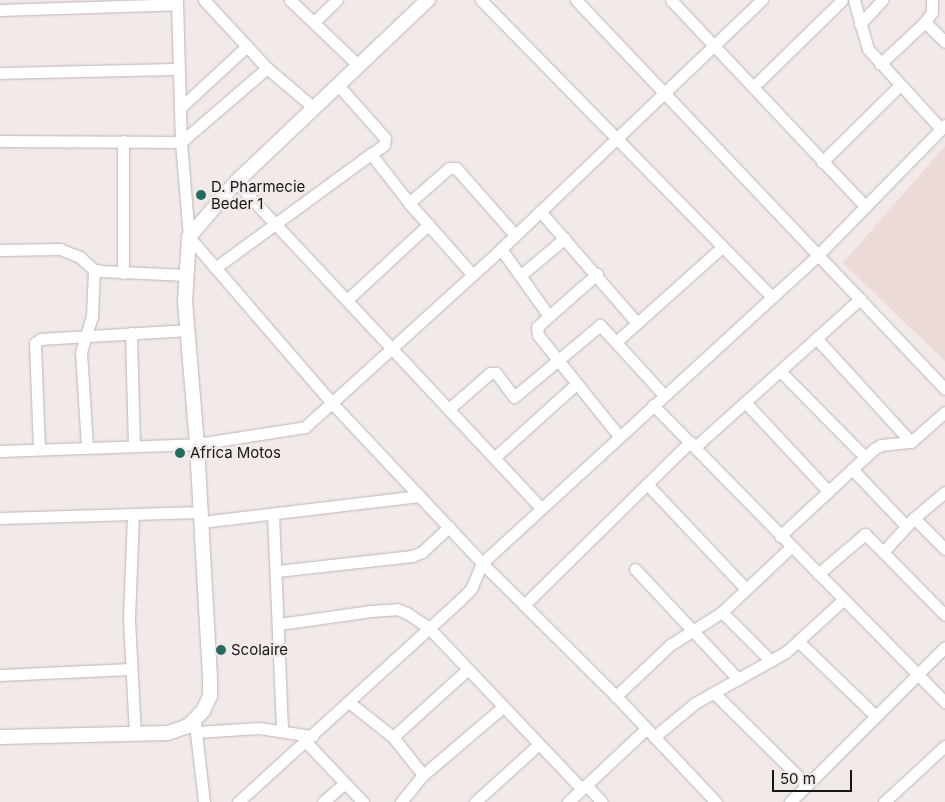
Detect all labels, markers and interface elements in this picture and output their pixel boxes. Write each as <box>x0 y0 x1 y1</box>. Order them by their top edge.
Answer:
place label: D. Pharmecie Beder 1 <box>211 177 305 212</box>
marker: D. Pharmecie Beder 1 <box>195 189 207 201</box>
place label: Africa Motos <box>190 444 281 462</box>
marker: Africa Motos <box>174 447 186 459</box>
place label: Scolaire <box>231 641 288 659</box>
marker: Scolaire <box>215 644 227 656</box>
scale bar <box>775 760 855 792</box>
text: 50 m <box>780 769 816 788</box>

